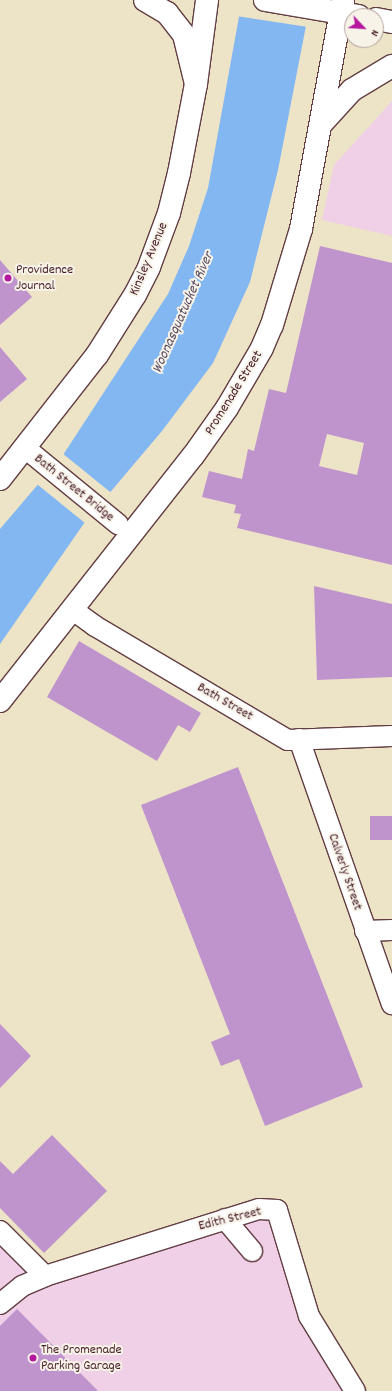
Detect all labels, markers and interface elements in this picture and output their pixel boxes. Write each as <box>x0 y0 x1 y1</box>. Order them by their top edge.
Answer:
north arrow <box>344 8 384 48</box>
text: N <box>366 27 382 38</box>
street label: Kinsley Avenue <box>126 220 172 298</box>
water label: Woonasquatucket River <box>149 250 219 376</box>
place label: Providence Journal <box>16 262 73 294</box>
marker: Providence Journal <box>3 273 13 283</box>
street label: Promenade Street <box>201 348 267 438</box>
street label: Bath Street Bridge <box>30 450 118 526</box>
street label: Bath Street <box>194 679 256 725</box>
street label: Calverly Street <box>324 831 366 913</box>
street label: Edith Street <box>197 1203 263 1235</box>
place label: The Promenade Parking Garage <box>41 1342 122 1374</box>
marker: The Promenade Parking Garage <box>28 1353 38 1363</box>

